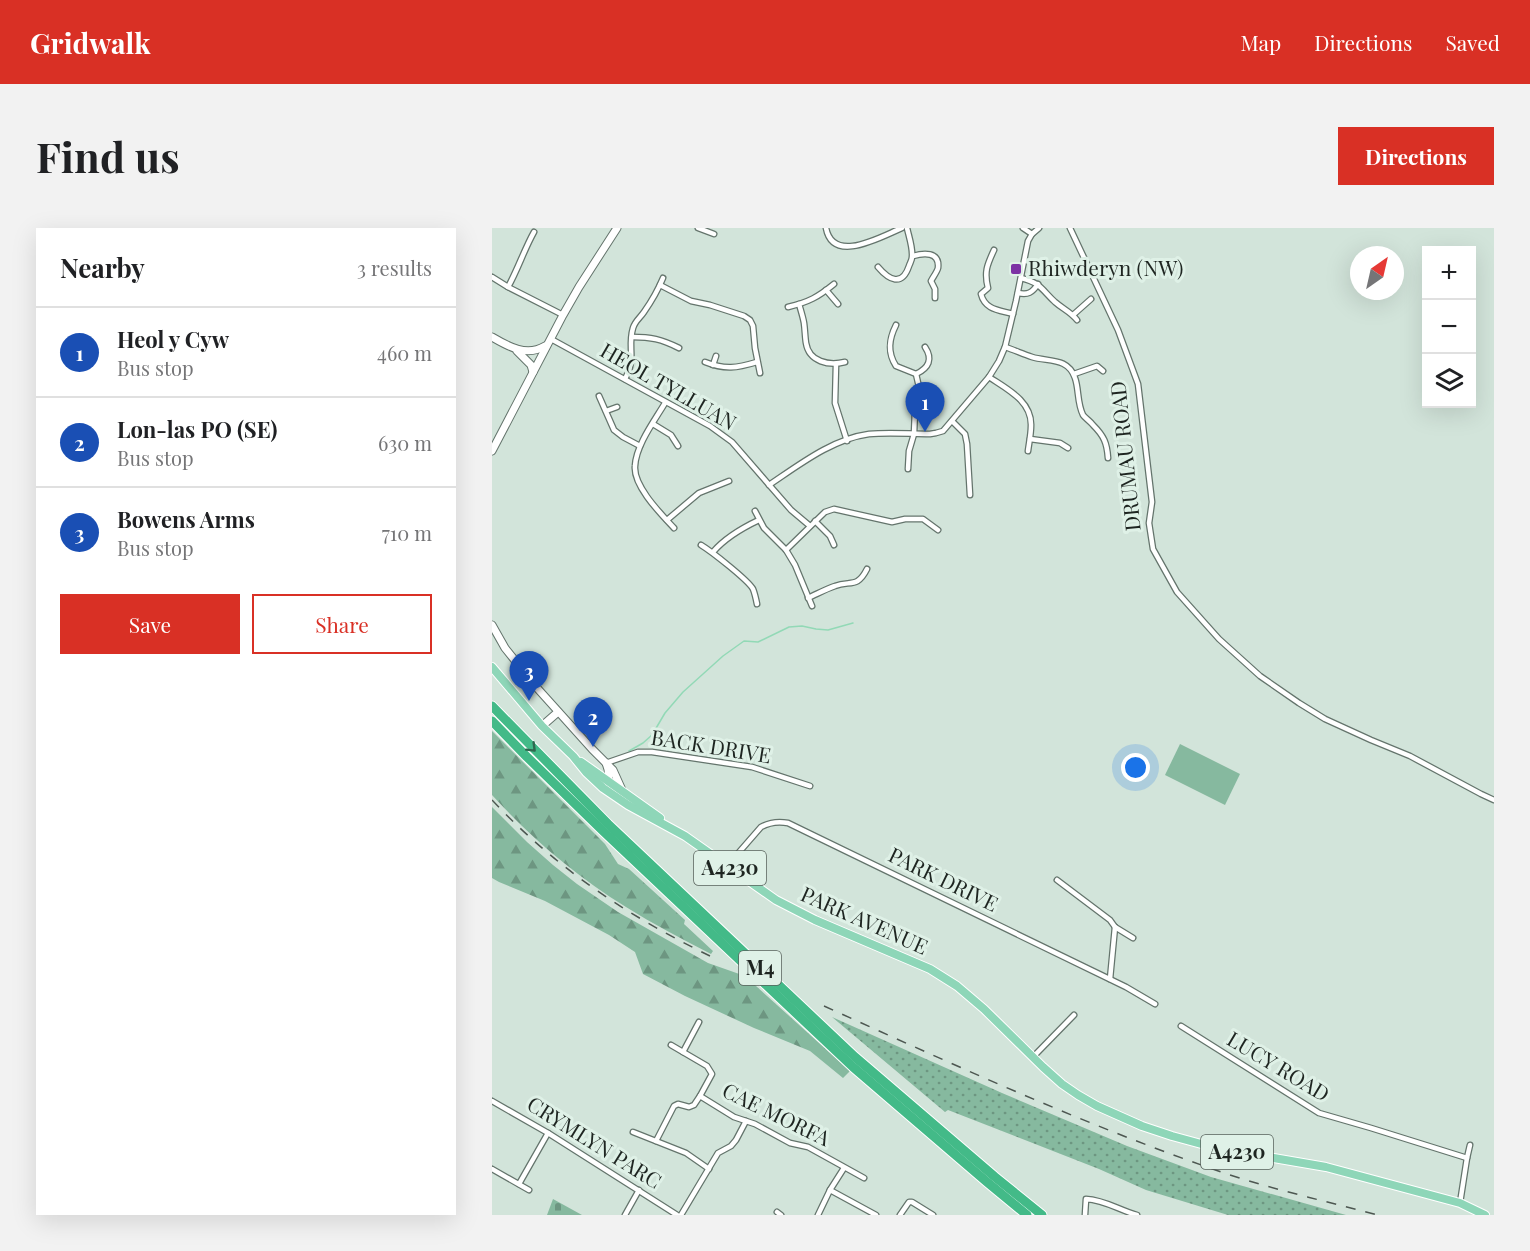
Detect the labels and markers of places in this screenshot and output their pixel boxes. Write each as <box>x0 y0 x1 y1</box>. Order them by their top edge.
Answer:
place label: Rhiwderyn (NW) <box>1028 253 1183 281</box>
marker: Rhiwderyn (NW) <box>1009 262 1023 276</box>
pin: 1 <box>906 382 944 432</box>
pin: 3 <box>510 652 549 701</box>
pin: 2 <box>574 698 612 747</box>

